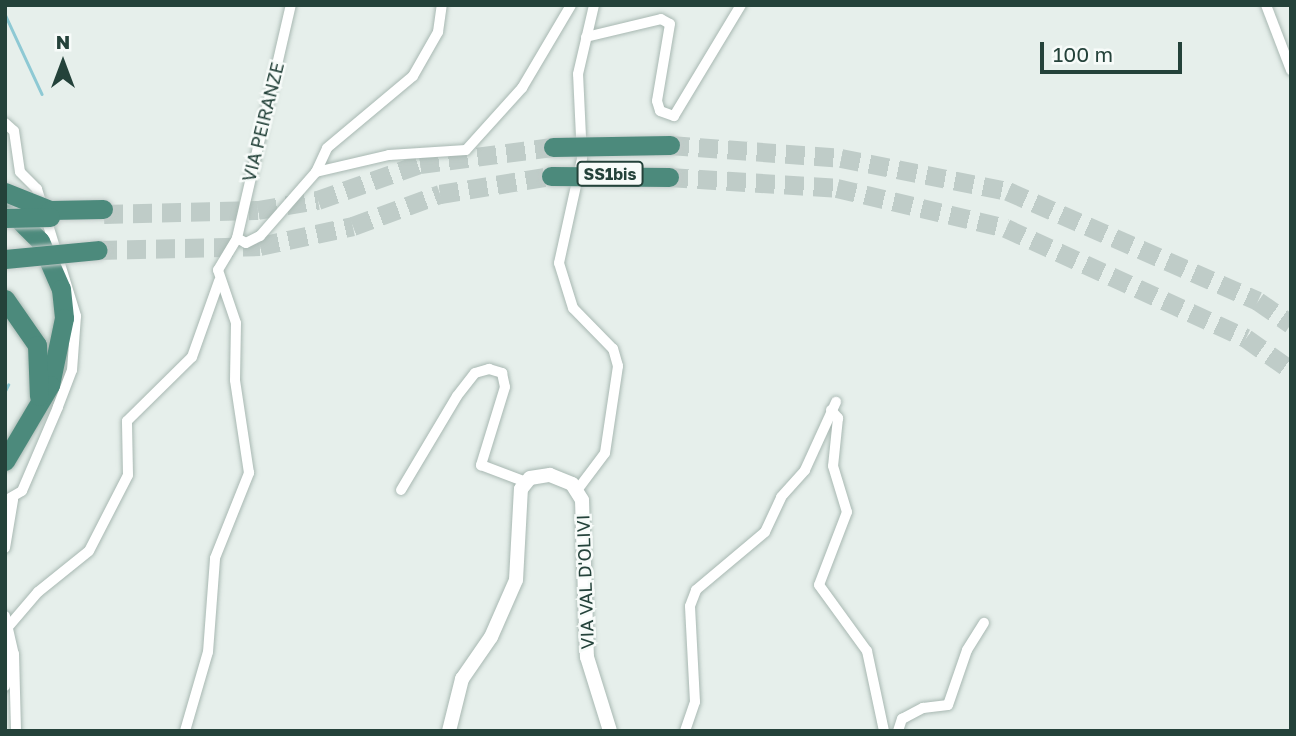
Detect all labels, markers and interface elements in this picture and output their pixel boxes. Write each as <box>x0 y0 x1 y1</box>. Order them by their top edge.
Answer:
north arrow <box>28 28 98 98</box>
scale bar <box>1044 28 1186 72</box>
text: N <box>56 30 70 53</box>
text: 100 m <box>1053 41 1113 67</box>
street label: VIA PEIRANZE <box>238 60 288 184</box>
road number: SS1bis <box>575 162 645 186</box>
street label: VIA VAL D'OLIVI <box>572 514 598 650</box>

